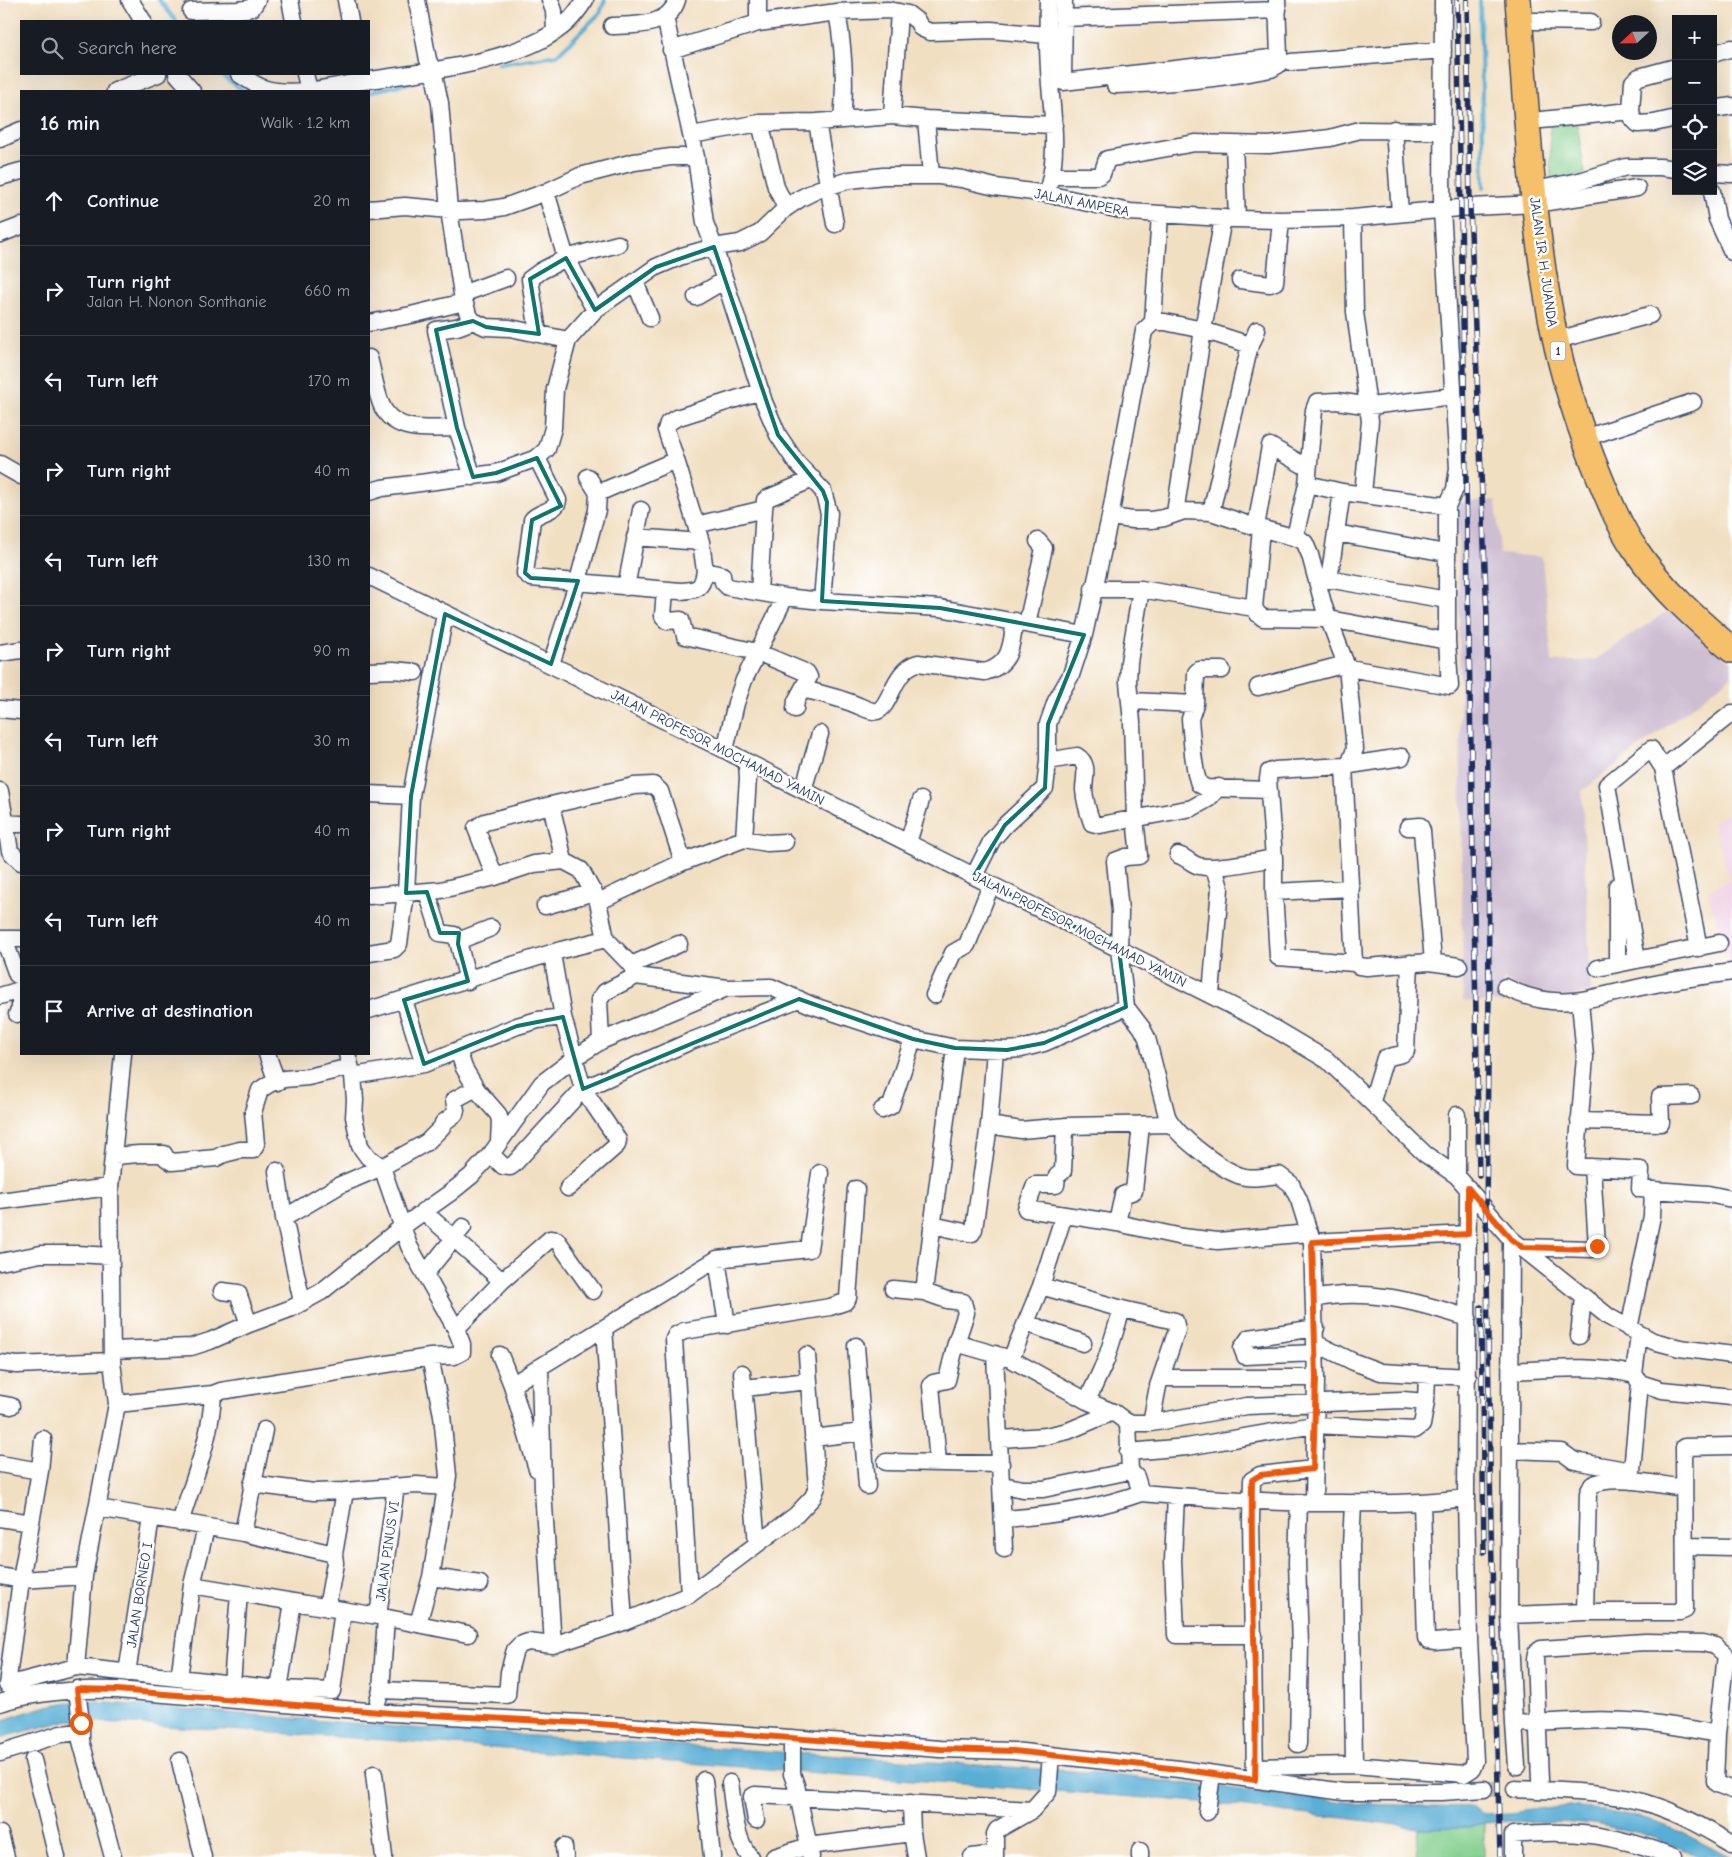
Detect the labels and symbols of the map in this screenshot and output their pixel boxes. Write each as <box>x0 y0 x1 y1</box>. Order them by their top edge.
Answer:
north arrow <box>1612 15 1657 60</box>
street label: JALAN AMPERA <box>1033 185 1131 220</box>
street label: JALAN IR. H. JUANDA <box>1526 196 1561 328</box>
road number: 1 <box>1550 342 1566 361</box>
street label: JALAN PROFESOR MOCHAMAD YAMIN <box>608 686 827 809</box>
street label: JALAN PROFESOR MOCHAMAD YAMIN <box>970 868 1189 991</box>
route end <box>1586 1235 1609 1258</box>
street label: JALAN PINUS VI <box>372 1500 403 1602</box>
street label: JALAN BORNEO I <box>123 1541 156 1649</box>
route start <box>70 1712 93 1735</box>

